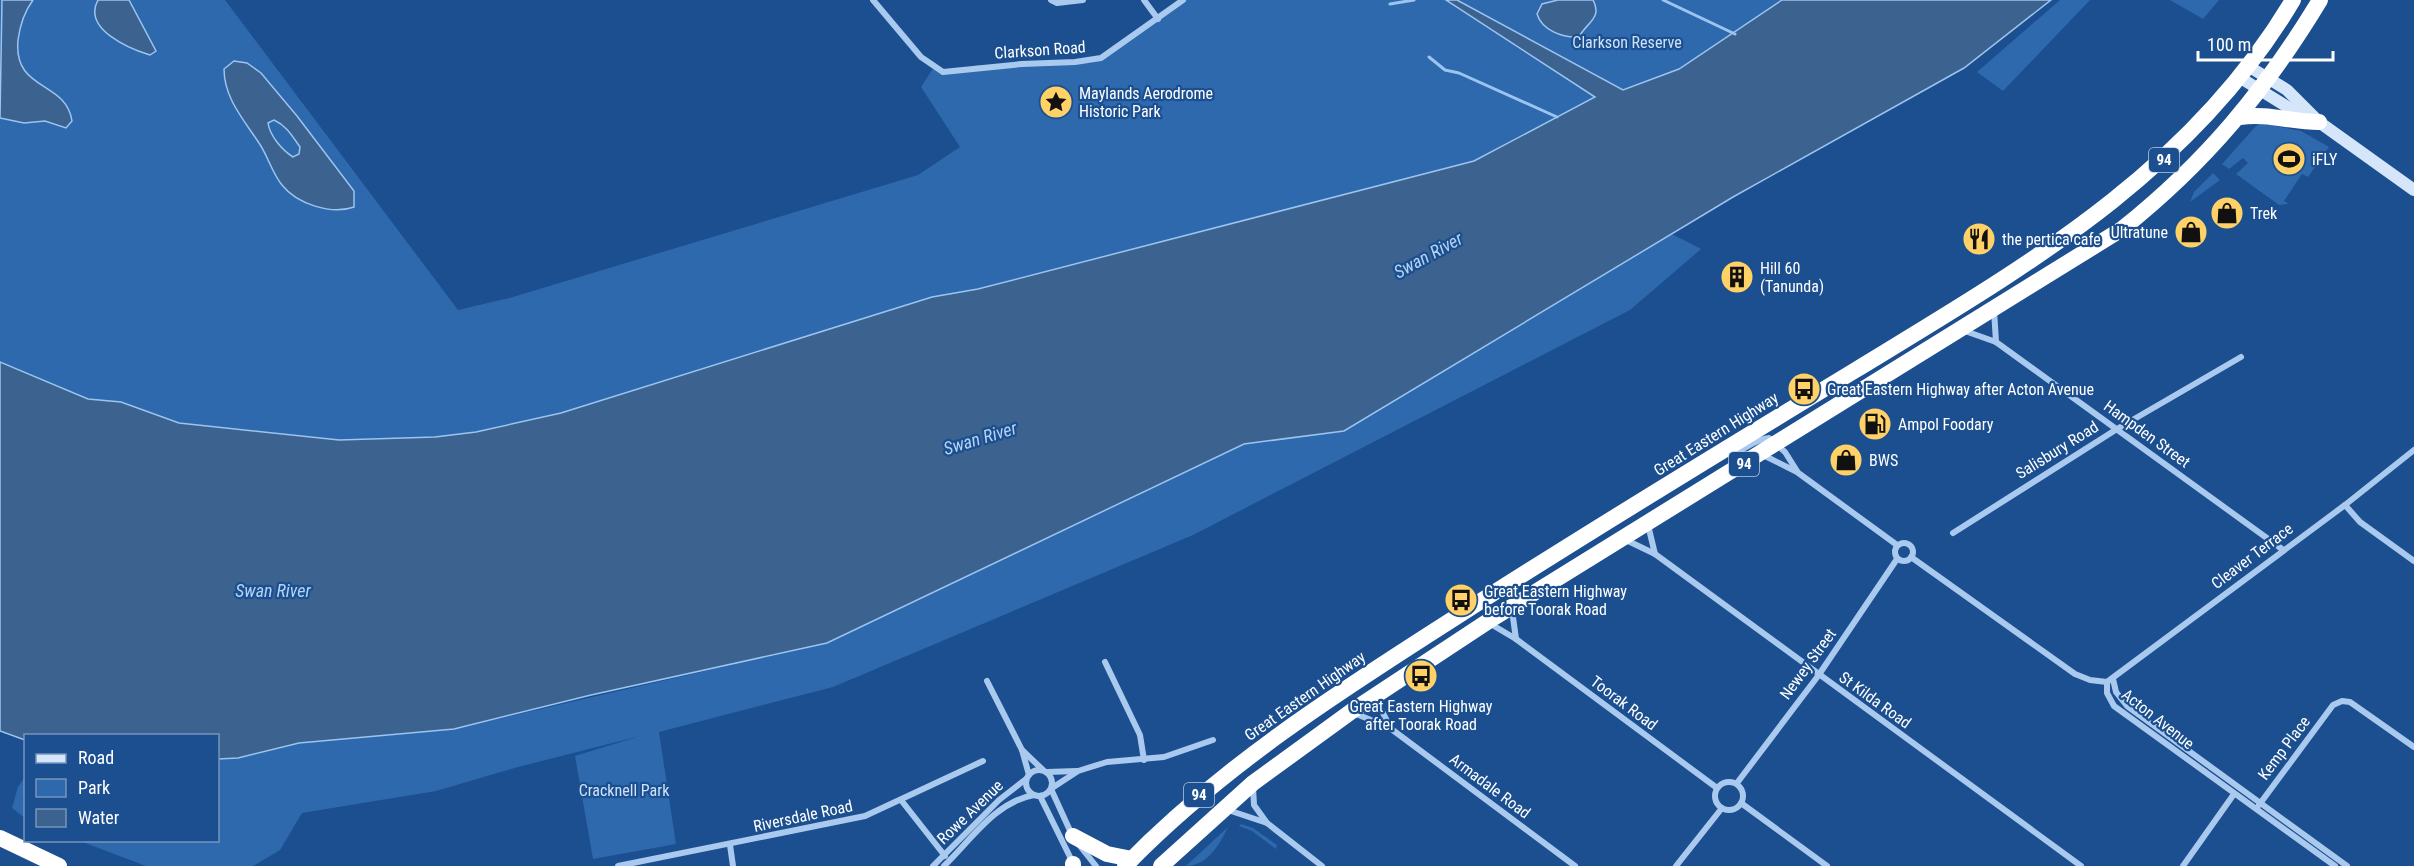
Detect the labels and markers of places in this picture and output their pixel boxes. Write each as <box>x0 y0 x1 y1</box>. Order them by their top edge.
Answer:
place icon: Maylands Aerodrome Historic Park <box>1038 84 1074 120</box>
place label: Maylands Aerodrome Historic Park <box>1079 84 1213 121</box>
sports icon: iFLY <box>2271 141 2307 177</box>
place label: iFLY <box>2312 150 2338 169</box>
shop icon: Trek <box>2209 195 2245 231</box>
place label: Trek <box>2250 204 2278 223</box>
shop icon: Ultratune <box>2173 214 2209 250</box>
restaurant icon: the pertica cafe <box>1961 221 1997 257</box>
place label: Ultratune <box>2111 223 2168 242</box>
place label: the pertica cafe <box>2002 230 2101 249</box>
building icon: Hill 60 (Tanunda) <box>1719 259 1755 295</box>
place label: Hill 60 (Tanunda) <box>1760 259 1824 296</box>
bus stop icon: Great Eastern Highway after Acton Avenue <box>1786 371 1822 407</box>
place label: Great Eastern Highway after Acton Avenue <box>1827 380 2094 399</box>
fuel station icon: Ampol Foodary <box>1857 406 1893 442</box>
place label: Ampol Foodary <box>1898 415 1994 434</box>
shop icon: BWS <box>1828 442 1864 478</box>
place label: BWS <box>1869 451 1898 470</box>
bus stop icon: Great Eastern Highway before Toorak Road <box>1443 582 1479 618</box>
place label: Great Eastern Highway before Toorak Road <box>1484 582 1627 619</box>
bus stop icon: Great Eastern Highway after Toorak Road <box>1403 658 1439 694</box>
place label: Great Eastern Highway after Toorak Road <box>1349 697 1493 734</box>

